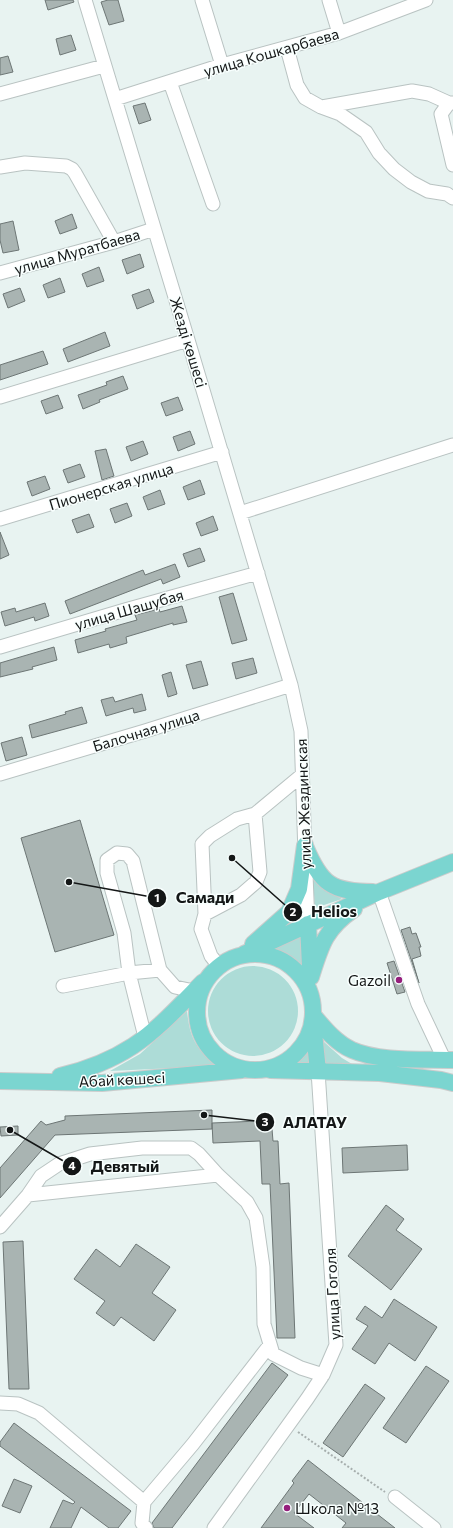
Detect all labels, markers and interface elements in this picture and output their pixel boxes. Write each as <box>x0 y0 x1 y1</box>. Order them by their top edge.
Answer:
street label: улица Кошкарбаева <box>201 24 341 80</box>
street label: улица Муратбаева <box>12 224 142 278</box>
street label: Жезді көшесі <box>167 294 211 390</box>
street label: Пионерская улица <box>47 459 175 513</box>
street label: улица Шашубая <box>73 585 185 633</box>
street label: Балочная улица <box>90 705 202 755</box>
street label: улица Жездинская <box>292 738 314 870</box>
callout: Самади <box>147 884 242 912</box>
text: Самади <box>176 887 234 906</box>
text: 1 <box>154 890 160 904</box>
callout: Helios <box>283 898 365 926</box>
text: Helios <box>311 901 357 920</box>
text: 2 <box>290 904 297 918</box>
place label: Gazoil <box>348 971 391 989</box>
marker: Gazoil <box>394 975 404 985</box>
street label: Абай көшесі <box>78 1068 166 1090</box>
callout: АЛАТАУ <box>255 1108 355 1136</box>
text: АЛАТАУ <box>283 1112 347 1131</box>
text: 3 <box>262 1114 269 1128</box>
callout: Девятый <box>62 1152 167 1180</box>
text: Девятый <box>91 1156 159 1175</box>
text: 4 <box>68 1158 76 1172</box>
street label: улица Гоголя <box>321 1248 343 1340</box>
place label: Школа №13 <box>295 1499 379 1517</box>
marker: Школа №13 <box>282 1503 292 1513</box>

